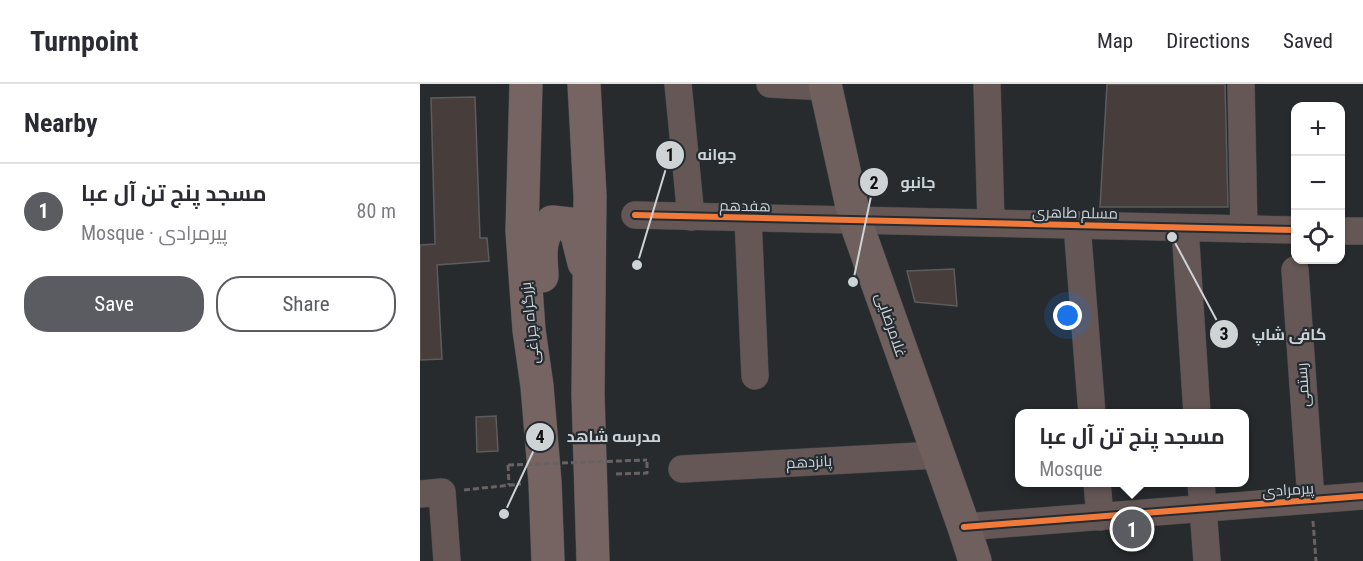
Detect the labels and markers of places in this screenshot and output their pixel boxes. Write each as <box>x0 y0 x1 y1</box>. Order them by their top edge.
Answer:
callout: جوانه <box>655 138 749 172</box>
callout: جانبو <box>859 165 948 199</box>
callout: کافی شاپ <box>1209 317 1338 351</box>
callout: مدرسه شاهد <box>525 420 674 454</box>
pin: 1 <box>1112 506 1152 552</box>

